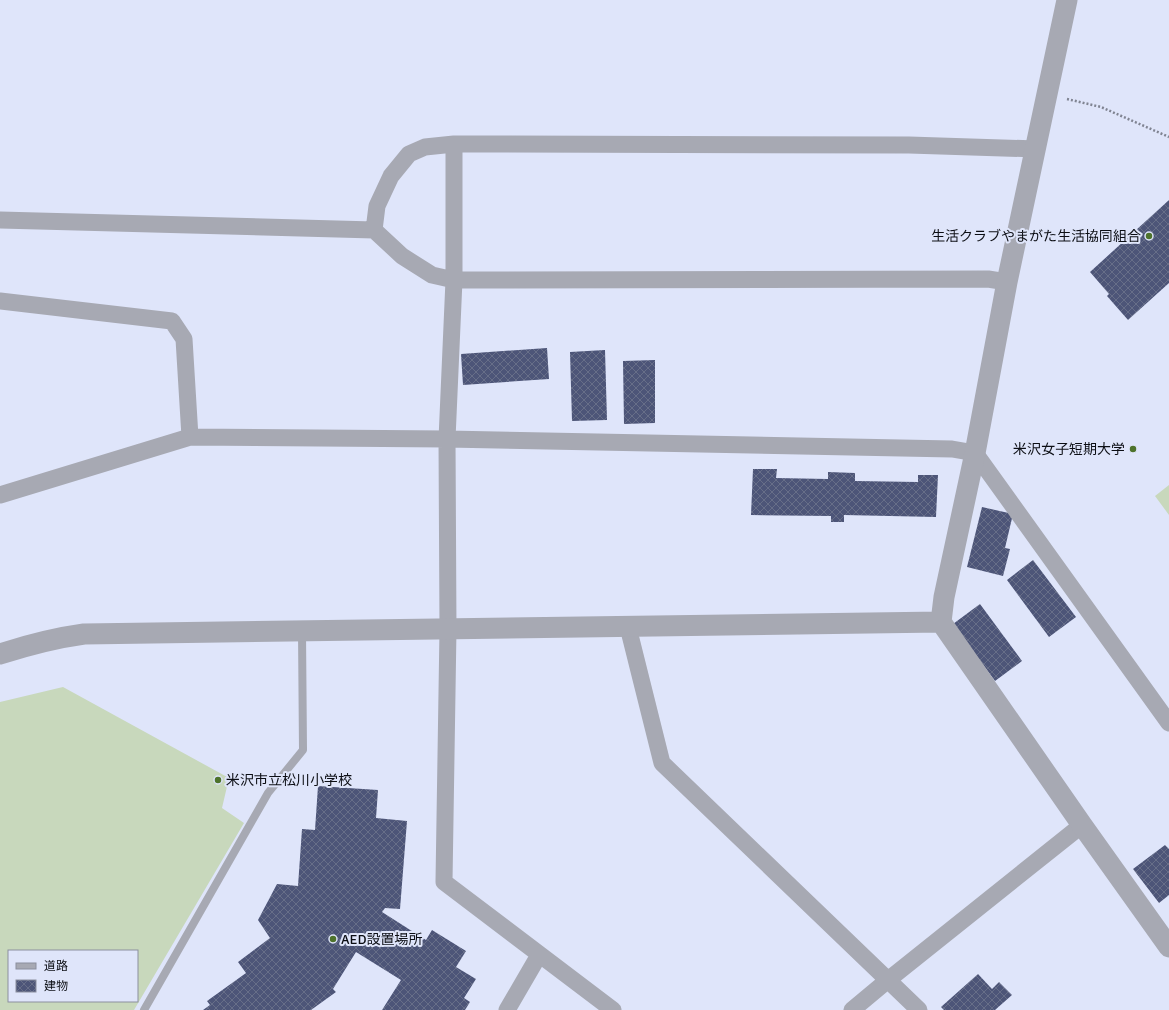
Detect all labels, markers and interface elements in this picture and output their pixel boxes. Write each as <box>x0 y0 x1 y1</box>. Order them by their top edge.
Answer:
place label: 生活クラブやまがた生活協同組合 <box>931 228 1141 245</box>
marker: 生活クラブやまがた生活協同組合 <box>1144 231 1154 241</box>
place label: 米沢女子短期大学 <box>1013 441 1125 458</box>
marker: 米沢女子短期大学 <box>1128 444 1138 454</box>
place label: 米沢市立松川小学校 <box>226 772 352 789</box>
marker: 米沢市立松川小学校 <box>213 775 223 785</box>
place label: AED設置場所 <box>341 931 423 948</box>
marker: AED設置場所 <box>328 934 338 944</box>
legend <box>8 950 138 1002</box>
text: 道路 <box>44 959 68 974</box>
text: 建物 <box>44 979 68 994</box>

